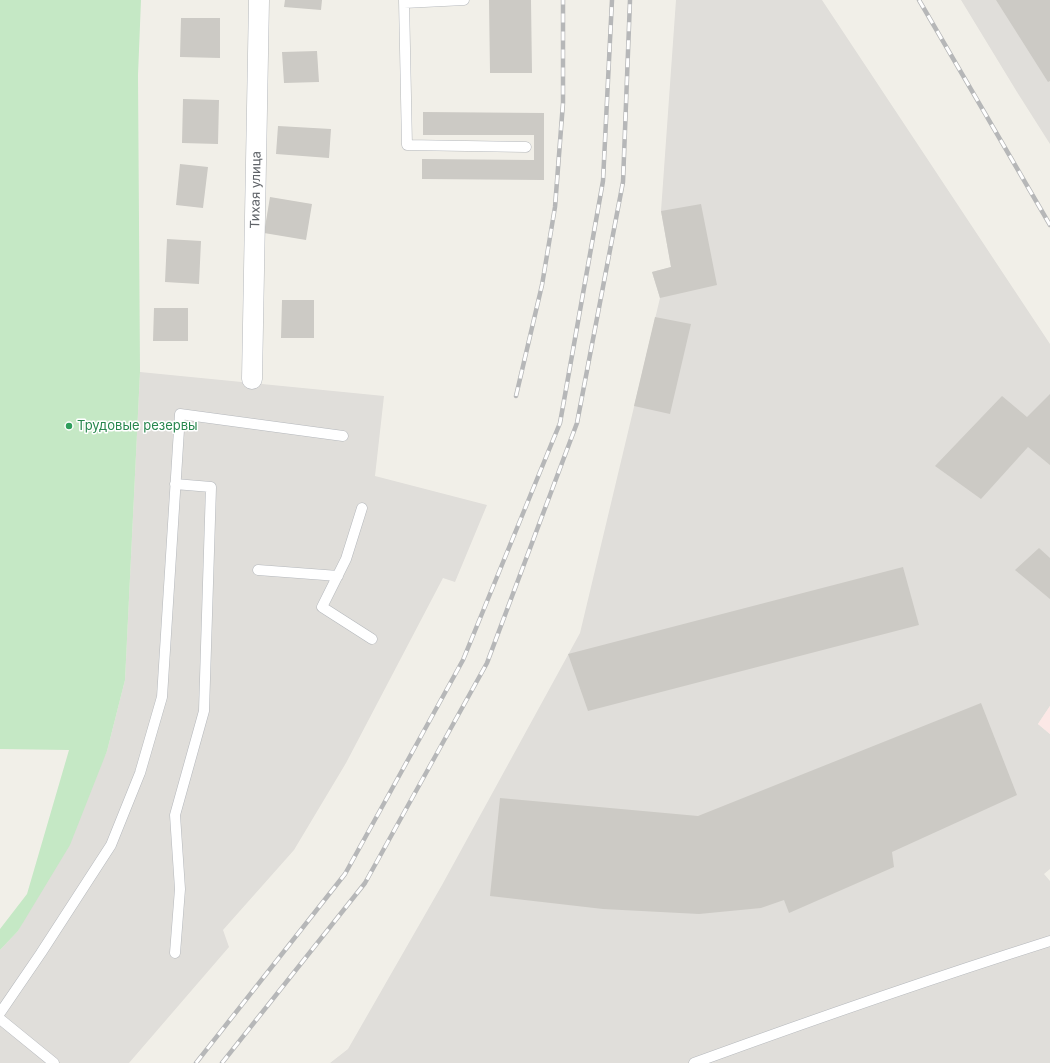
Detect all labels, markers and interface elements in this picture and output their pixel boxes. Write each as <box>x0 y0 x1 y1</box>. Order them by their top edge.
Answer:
street label: Тихая улица <box>248 151 264 229</box>
place label: Трудовые резервы <box>77 418 198 434</box>
marker: Трудовые резервы <box>64 421 74 431</box>

